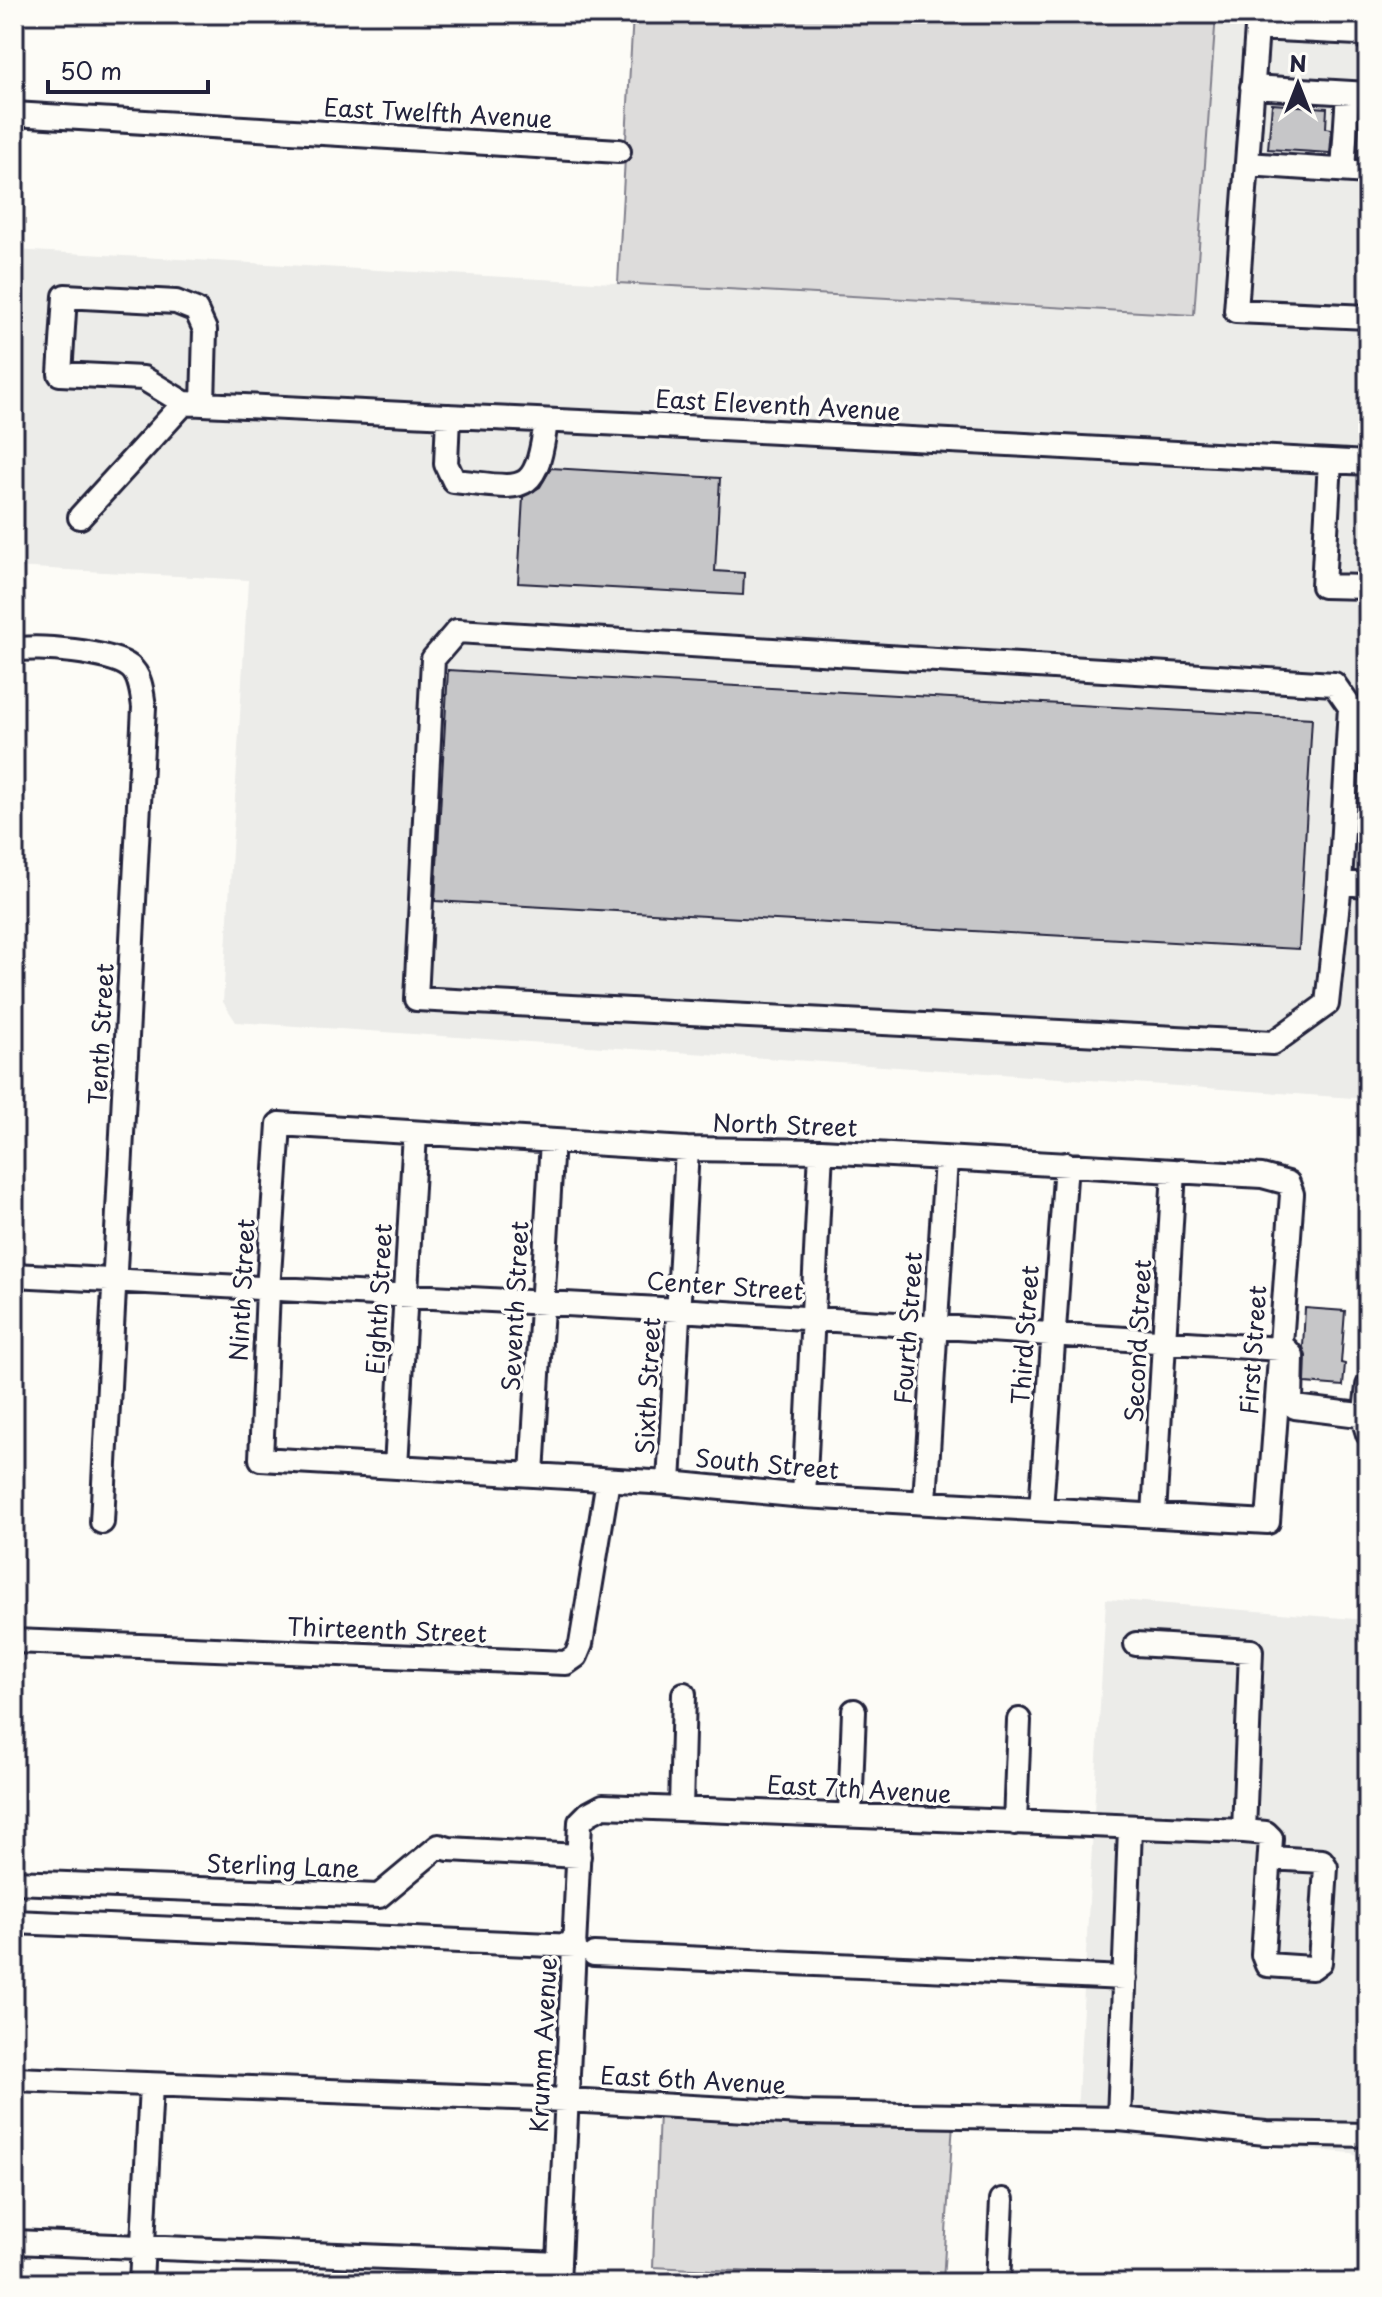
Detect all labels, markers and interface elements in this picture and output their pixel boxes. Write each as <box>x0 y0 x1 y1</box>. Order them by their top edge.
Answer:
scale bar <box>48 44 208 94</box>
north arrow <box>1258 44 1338 124</box>
text: N <box>1289 46 1307 79</box>
text: 50 m <box>60 52 122 88</box>
street label: East Twelfth Avenue <box>323 88 553 136</box>
street label: East Eleventh Avenue <box>655 380 902 428</box>
street label: Tenth Street <box>78 962 122 1106</box>
street label: North Street <box>712 1103 858 1145</box>
street label: Ninth Street <box>219 1218 263 1362</box>
street label: Seventh Street <box>492 1220 536 1392</box>
street label: Eighth Street <box>356 1222 400 1375</box>
street label: Fourth Street <box>884 1250 930 1405</box>
street label: Second Street <box>1115 1258 1159 1424</box>
street label: Center Street <box>646 1262 805 1308</box>
street label: Third Street <box>1001 1264 1047 1406</box>
street label: First Street <box>1230 1284 1274 1416</box>
street label: Sixth Street <box>625 1316 669 1456</box>
street label: South Street <box>694 1439 841 1487</box>
street label: Thirteenth Street <box>287 1608 488 1650</box>
street label: East 7th Avenue <box>766 1765 952 1811</box>
street label: Sterling Lane <box>206 1844 360 1886</box>
street label: Krumm Avenue <box>519 1956 565 2133</box>
street label: East 6th Avenue <box>599 2056 787 2102</box>

